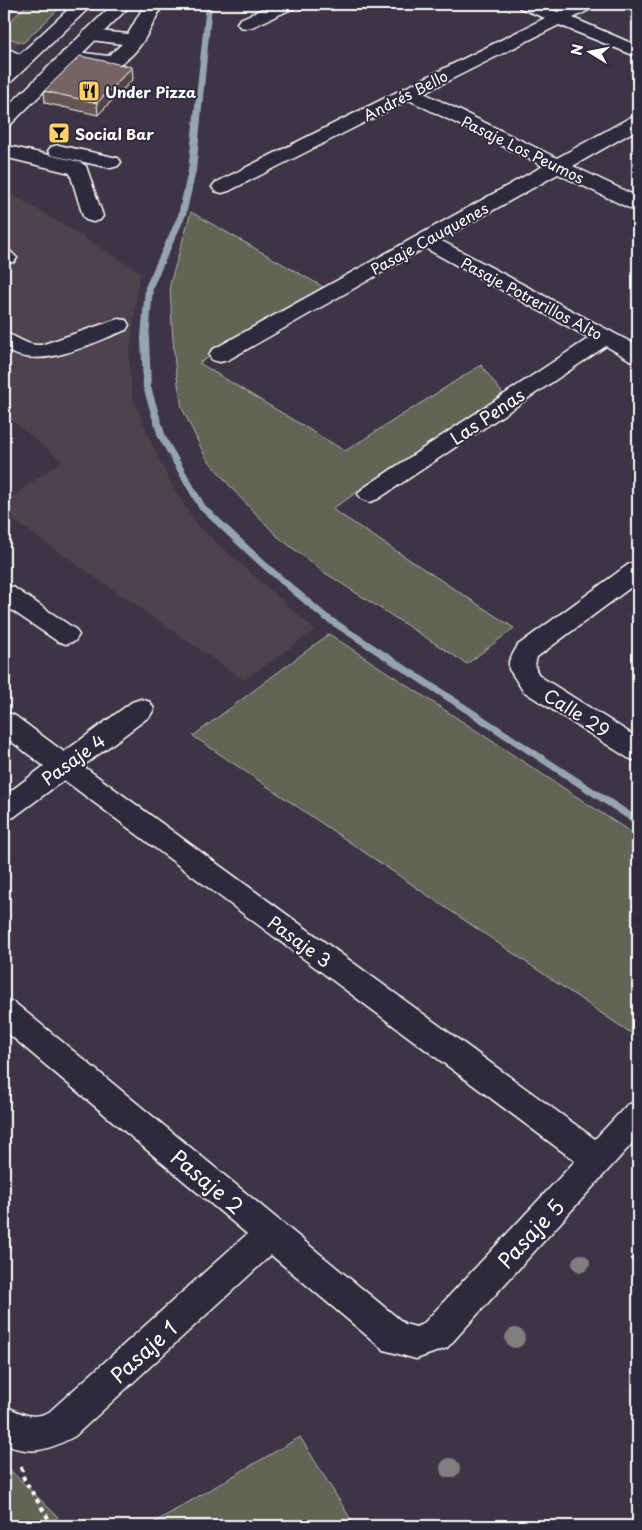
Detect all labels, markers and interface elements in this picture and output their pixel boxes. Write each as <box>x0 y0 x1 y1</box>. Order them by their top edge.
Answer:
north arrow <box>564 28 614 78</box>
text: N <box>565 42 588 57</box>
street label: Andrés Bello <box>359 64 451 126</box>
restaurant icon: Under Pizza <box>77 79 101 103</box>
place label: Under Pizza <box>105 80 196 103</box>
street label: Pasaje Los Peumos <box>458 109 588 189</box>
bar icon: Social Bar <box>47 121 71 145</box>
place label: Social Bar <box>75 122 154 145</box>
street label: Pasaje Cauquenes <box>366 196 492 280</box>
street label: Pasaje Potrerillos Alto <box>457 251 607 345</box>
street label: Las Penas <box>444 381 530 451</box>
street label: Calle 29 <box>539 681 615 743</box>
street label: Pasaje 4 <box>35 727 111 791</box>
street label: Pasaje 3 <box>262 909 338 973</box>
street label: Pasaje 2 <box>165 1141 251 1221</box>
street label: Pasaje 5 <box>489 1191 571 1275</box>
street label: Pasaje 1 <box>102 1312 184 1390</box>

